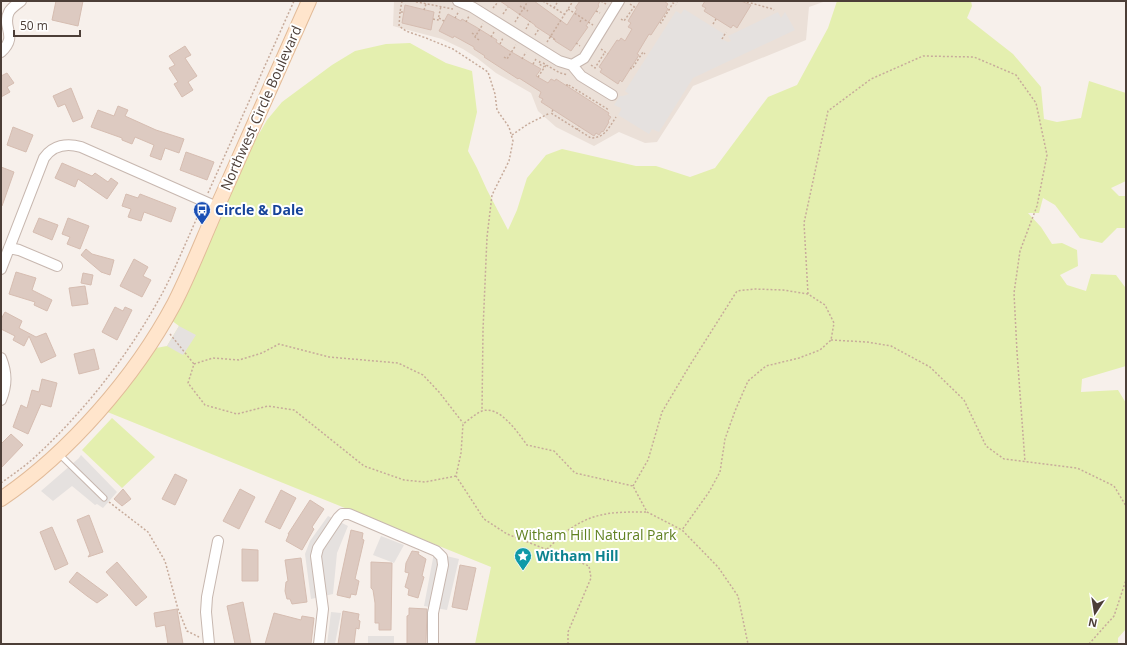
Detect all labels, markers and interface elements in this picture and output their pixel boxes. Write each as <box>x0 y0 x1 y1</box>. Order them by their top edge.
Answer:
scale bar <box>14 12 80 38</box>
text: 50 m <box>20 17 48 34</box>
street label: Northwest Circle Boulevard <box>216 22 306 193</box>
bus stop icon: Circle & Dale <box>192 200 212 225</box>
place label: Circle & Dale <box>215 200 303 219</box>
park label: Witham Hill Natural Park <box>516 525 677 544</box>
place icon: Witham Hill <box>513 546 533 571</box>
place label: Witham Hill <box>536 546 618 565</box>
north arrow <box>1075 593 1115 633</box>
text: N <box>1087 615 1099 632</box>

